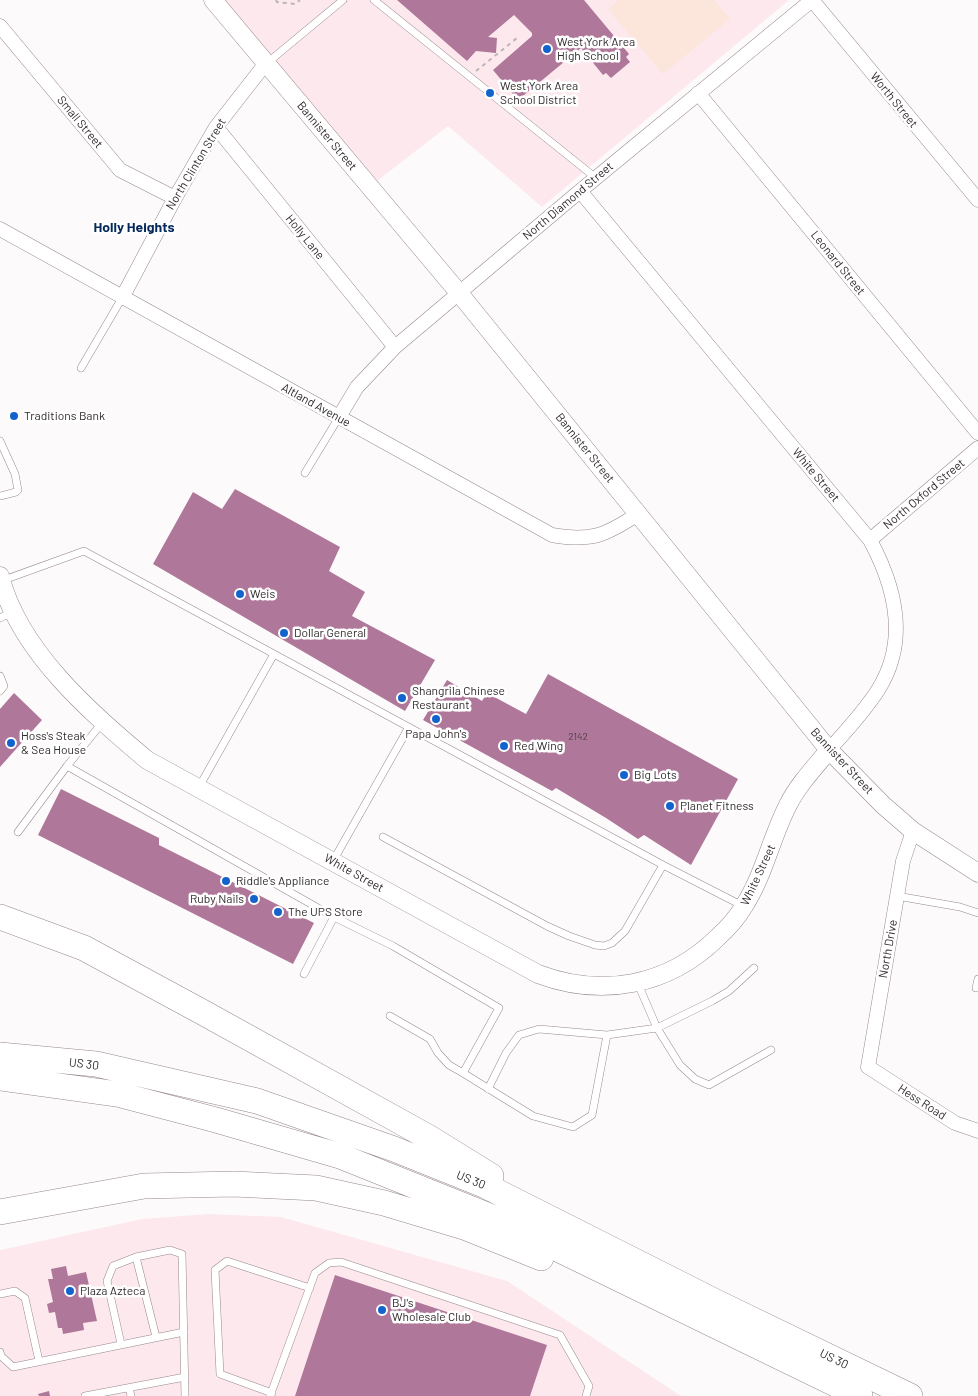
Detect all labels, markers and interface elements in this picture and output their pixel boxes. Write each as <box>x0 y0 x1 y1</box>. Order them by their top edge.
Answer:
place label: West York Area High School <box>557 35 635 63</box>
marker: West York Area High School <box>541 43 553 55</box>
street label: Worth Street <box>867 69 921 131</box>
place label: West York Area School District <box>500 79 578 107</box>
marker: West York Area School District <box>484 87 496 99</box>
street label: Small Street <box>54 93 106 151</box>
street label: Bannister Street <box>294 99 360 173</box>
street label: North Clinton Street <box>163 116 229 212</box>
street label: North Diamond Street <box>520 159 616 243</box>
street label: Holly Lane <box>283 212 327 262</box>
district label: Holly Heights <box>93 219 175 235</box>
street label: Leonard Street <box>808 228 868 298</box>
street label: Altland Avenue <box>279 380 353 430</box>
place label: Traditions Bank <box>24 409 105 423</box>
marker: Traditions Bank <box>8 410 20 422</box>
street label: Bannister Street <box>553 410 617 486</box>
street label: White Street <box>789 445 843 505</box>
street label: North Oxford Street <box>880 456 968 532</box>
place label: Weis <box>250 587 275 601</box>
marker: Weis <box>234 588 246 600</box>
place label: Dollar General <box>294 626 366 640</box>
marker: Dollar General <box>278 627 290 639</box>
place label: Shangrila Chinese Restaurant <box>412 684 505 712</box>
marker: Shangrila Chinese Restaurant <box>396 692 408 704</box>
marker: Papa John's <box>430 713 442 725</box>
street label: Bannister Street <box>808 725 876 797</box>
place label: Papa John's <box>405 727 467 741</box>
place label: Hoss's Steak & Sea House <box>21 729 86 757</box>
house number: 2142 <box>568 731 588 743</box>
marker: Hoss's Steak & Sea House <box>5 737 17 749</box>
place label: Red Wing <box>514 739 563 753</box>
marker: Red Wing <box>498 740 510 752</box>
place label: Big Lots <box>634 768 677 782</box>
marker: Big Lots <box>618 769 630 781</box>
place label: Planet Fitness <box>680 799 754 813</box>
marker: Planet Fitness <box>664 800 676 812</box>
street label: White Street <box>738 842 778 908</box>
street label: White Street <box>322 851 386 895</box>
place label: Riddle's Appliance <box>236 874 329 888</box>
marker: Riddle's Appliance <box>220 875 232 887</box>
place label: Ruby Nails <box>190 892 244 906</box>
marker: Ruby Nails <box>248 893 260 905</box>
place label: The UPS Store <box>288 905 363 919</box>
marker: The UPS Store <box>272 906 284 918</box>
street label: North Drive <box>876 919 900 979</box>
street label: US 30 <box>68 1055 100 1073</box>
street label: Hess Road <box>895 1081 949 1123</box>
street label: US 30 <box>454 1168 488 1192</box>
place label: Plaza Azteca <box>80 1284 145 1298</box>
marker: Plaza Azteca <box>64 1285 76 1297</box>
place label: BJ's Wholesale Club <box>392 1296 471 1324</box>
marker: BJ's Wholesale Club <box>376 1304 388 1316</box>
street label: US 30 <box>817 1346 851 1372</box>

